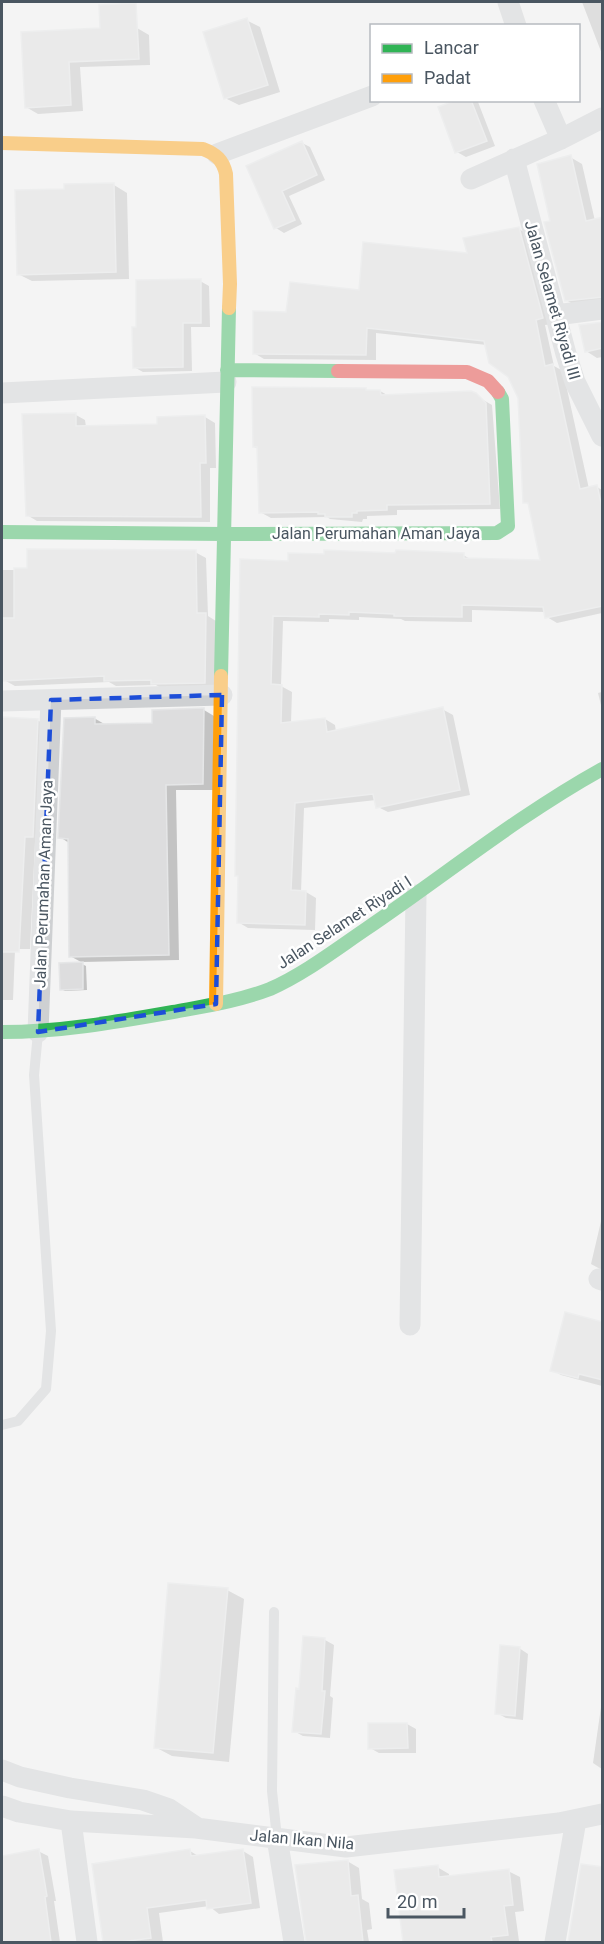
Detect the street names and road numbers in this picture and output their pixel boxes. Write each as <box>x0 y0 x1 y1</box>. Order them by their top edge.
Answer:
street label: Jalan Selamet Riyadi III <box>521 218 584 382</box>
street label: Jalan Perumahan Aman Jaya <box>272 524 480 543</box>
street label: Jalan Perumahan Aman Jaya <box>30 780 57 988</box>
street label: Jalan Selamet Riyadi I <box>274 872 415 973</box>
street label: Jalan Ikan Nila <box>249 1825 355 1854</box>

